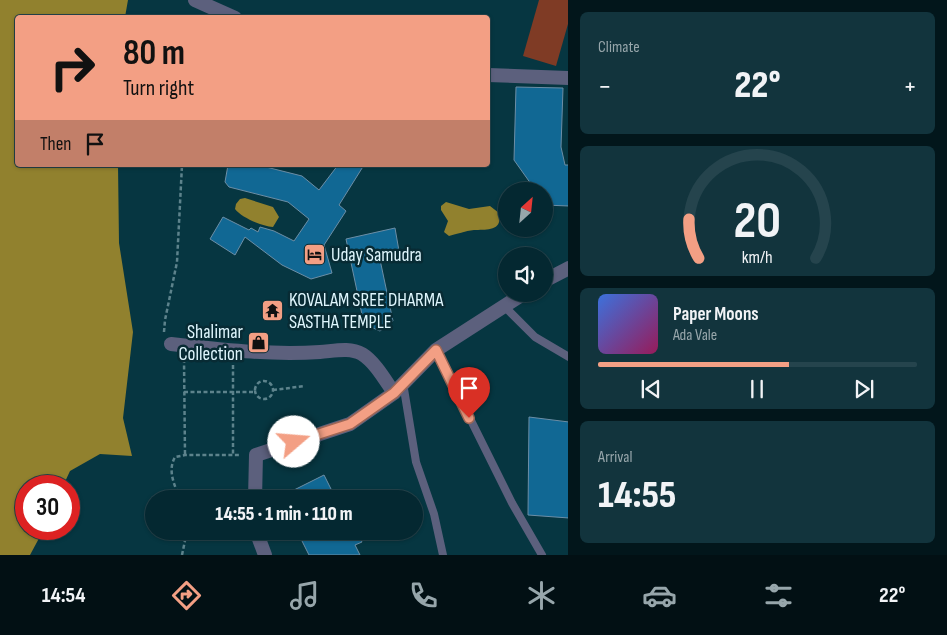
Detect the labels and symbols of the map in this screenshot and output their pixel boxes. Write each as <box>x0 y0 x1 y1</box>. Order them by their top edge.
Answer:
north arrow <box>498 182 552 238</box>
hotel icon: Uday Samudra <box>303 243 327 267</box>
place label: Uday Samudra <box>331 244 422 267</box>
place label: KOVALAM SREE DHARMA SASTHA TEMPLE <box>289 289 444 334</box>
temple icon: KOVALAM SREE DHARMA SASTHA TEMPLE <box>261 299 285 323</box>
place label: Shalimar Collection <box>179 321 244 366</box>
shop icon: Shalimar Collection <box>247 331 271 355</box>
pin <box>448 367 490 418</box>
position arrow <box>267 415 319 467</box>
speed limit sign: 30 <box>15 475 80 540</box>

